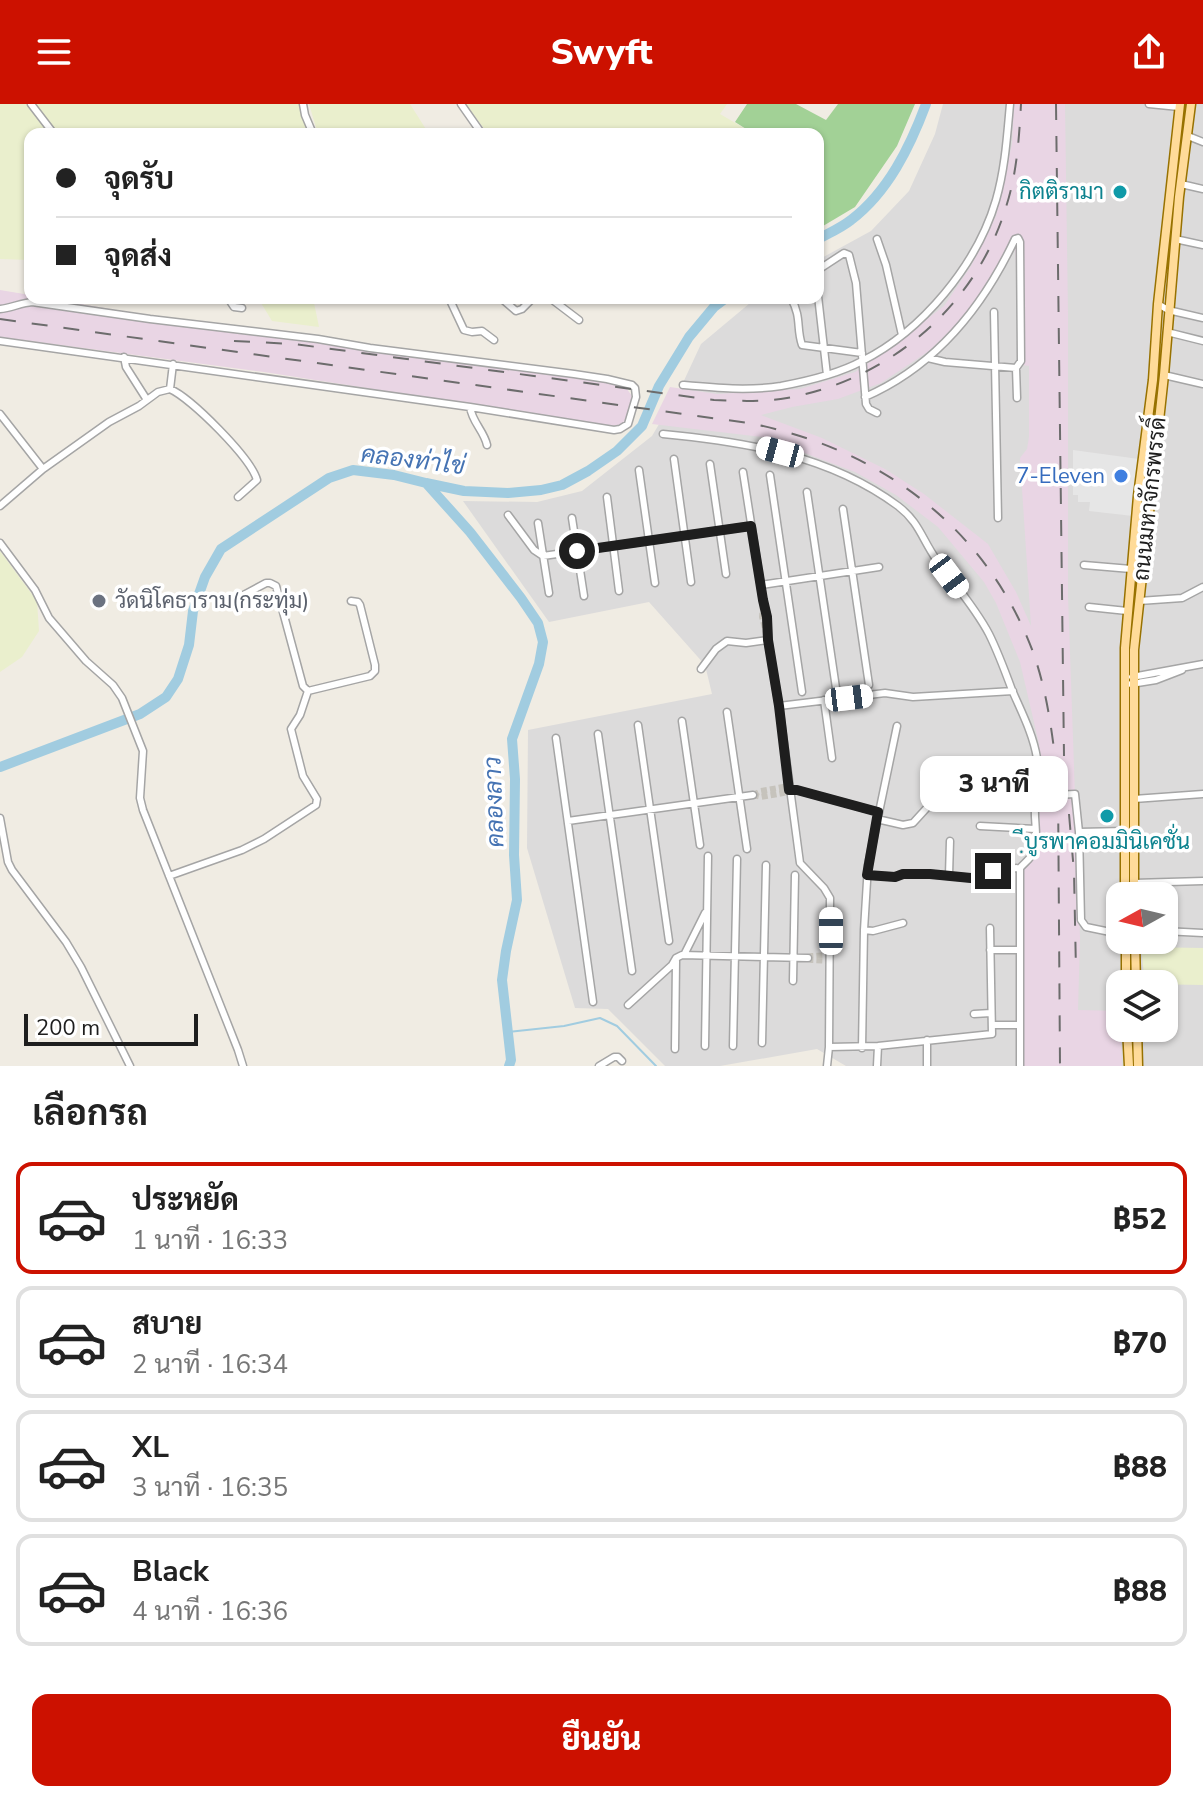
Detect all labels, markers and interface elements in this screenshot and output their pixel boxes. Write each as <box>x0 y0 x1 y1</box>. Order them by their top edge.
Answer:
text: Swyft <box>550 28 653 77</box>
icon: menu <box>32 30 76 74</box>
icon: share <box>1127 30 1171 74</box>
text: จุดรับ <box>104 159 174 200</box>
place label: กิตติรามา <box>1019 177 1104 207</box>
marker: กิตติรามา <box>1111 183 1129 201</box>
text: จุดส่ง <box>104 236 172 277</box>
street label: ถนนมหาจักรพรรดิ์ <box>1122 415 1174 582</box>
car <box>754 434 806 470</box>
water label: คลองท่าไข่ <box>359 438 468 482</box>
place label: 7-Eleven <box>1016 461 1105 491</box>
marker: 7-Eleven <box>1112 467 1130 485</box>
route start <box>559 533 595 569</box>
car <box>925 550 973 602</box>
place label: วัดนิโคธาราม(กระทุ่ม) <box>115 586 309 616</box>
marker: วัดนิโคธาราม(กระทุ่ม) <box>90 592 108 610</box>
car <box>824 683 874 713</box>
callout: 3 นาที <box>919 755 1067 811</box>
water label: คลองลาว <box>476 756 512 848</box>
text: 3 นาที <box>958 766 1030 801</box>
marker: ฺีบูรพาคอมมินิเคชั่น <box>1098 807 1116 825</box>
place label: ฺีบูรพาคอมมินิเคชั่น <box>1012 823 1190 857</box>
route end <box>975 853 1011 889</box>
north arrow <box>1106 882 1178 954</box>
map controls <box>1106 882 1178 1042</box>
car <box>819 907 843 955</box>
button: layers <box>1106 970 1178 1042</box>
scale bar <box>24 1010 198 1046</box>
text: 200 m <box>36 1013 100 1043</box>
text: เลือกรถ <box>32 1089 148 1138</box>
text: ประหยัด <box>132 1180 239 1221</box>
icon: car <box>36 1182 108 1254</box>
text: ฿52 <box>1113 1199 1167 1240</box>
text: 1 นาที · 16:33 <box>132 1223 288 1258</box>
text: สบาย <box>132 1304 202 1345</box>
icon: car <box>36 1306 108 1378</box>
text: ฿70 <box>1113 1323 1167 1364</box>
text: 2 นาที · 16:34 <box>132 1347 288 1382</box>
text: XL <box>132 1427 169 1468</box>
icon: car <box>36 1430 108 1502</box>
text: ฿88 <box>1113 1447 1167 1488</box>
text: 3 นาที · 16:35 <box>132 1470 288 1505</box>
text: Black <box>132 1551 209 1592</box>
icon: car <box>36 1554 108 1626</box>
text: ฿88 <box>1113 1571 1167 1612</box>
text: 4 นาที · 16:36 <box>132 1594 288 1629</box>
button: ยืนยัน <box>32 1694 1171 1786</box>

